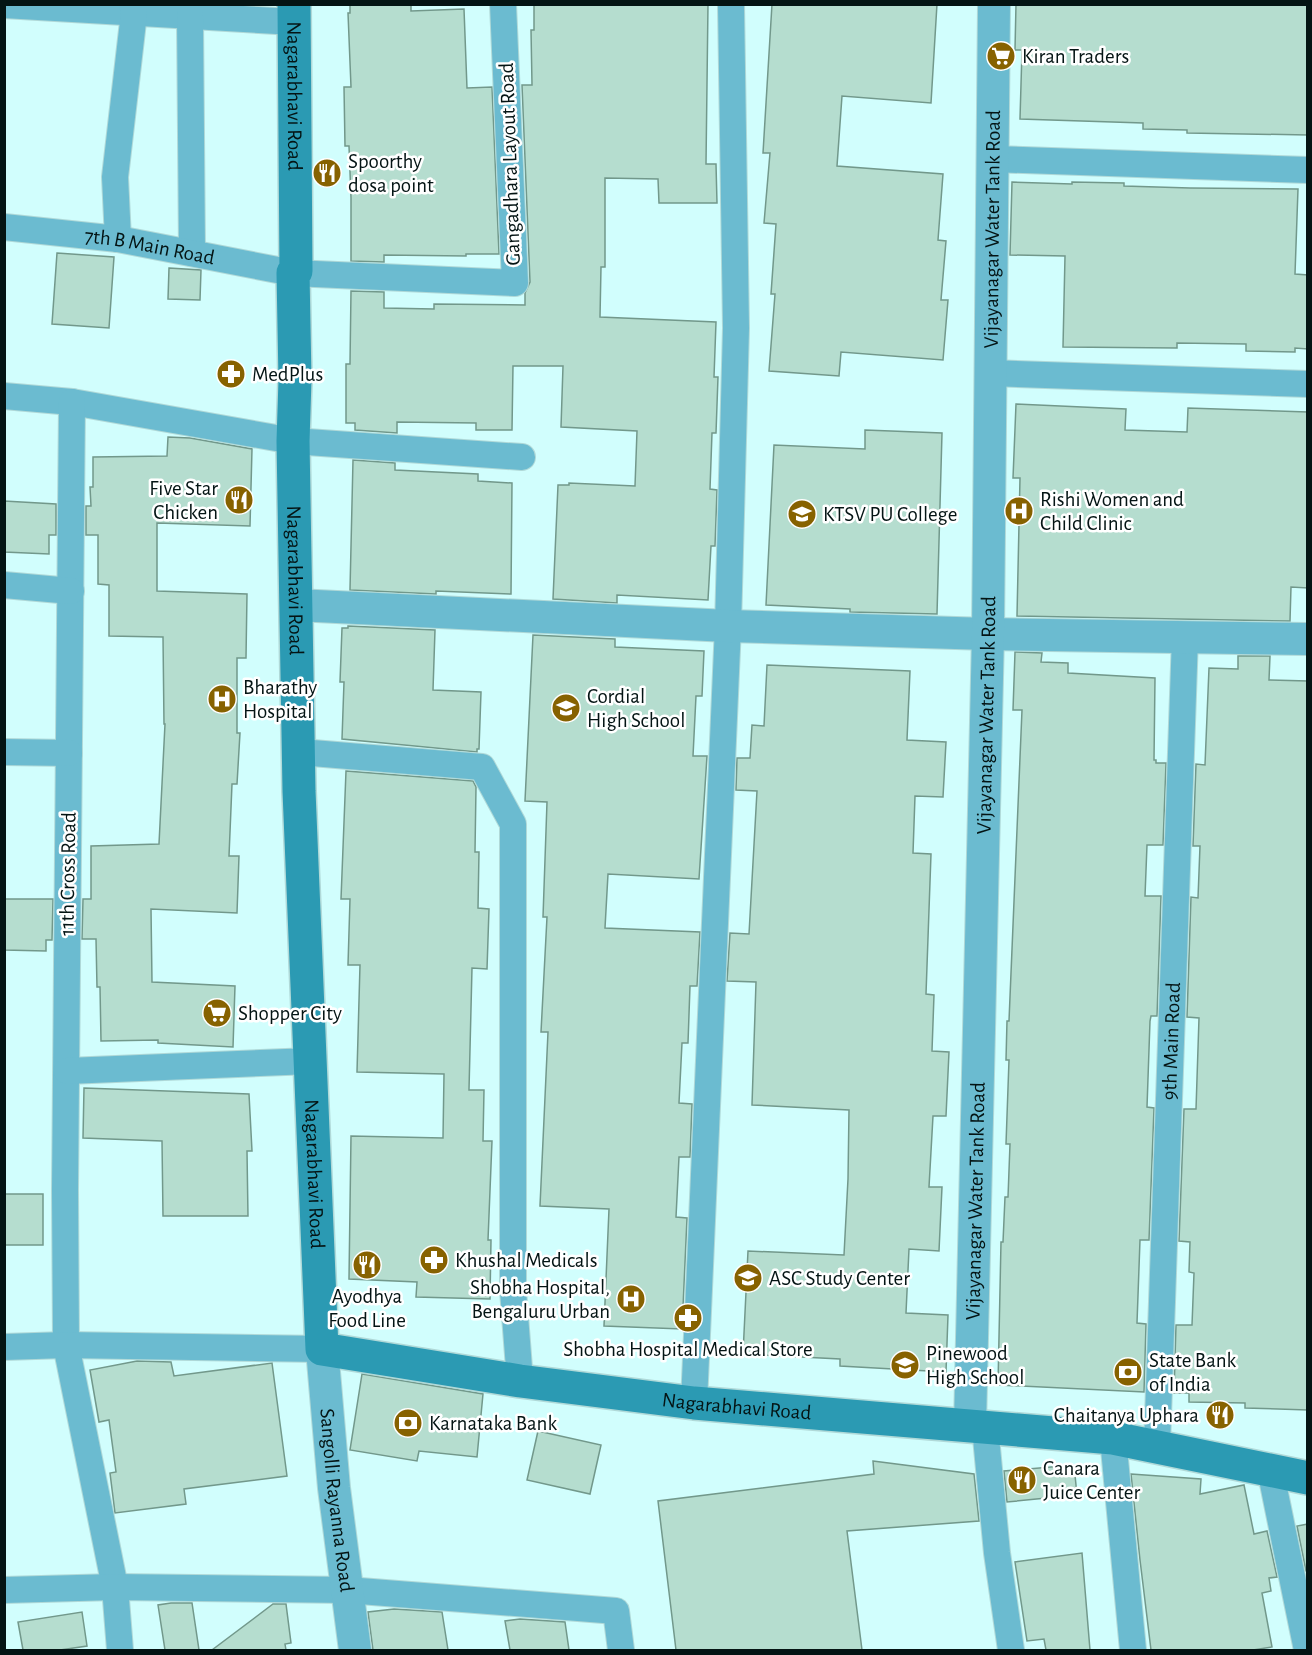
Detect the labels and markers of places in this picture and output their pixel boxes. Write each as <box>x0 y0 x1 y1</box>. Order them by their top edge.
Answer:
supermarket icon: Kiran Traders <box>985 40 1017 72</box>
place label: Kiran Traders <box>1022 46 1129 67</box>
place label: Spoorthy dosa point <box>348 151 434 196</box>
restaurant icon: Spoorthy dosa point <box>311 157 343 189</box>
pharmacy icon: MedPlus <box>215 358 247 390</box>
place label: MedPlus <box>252 364 323 385</box>
place label: Five Star Chicken <box>149 478 218 523</box>
restaurant icon: Five Star Chicken <box>223 484 255 516</box>
place label: Rishi Women and Child Clinic <box>1040 489 1184 534</box>
hospital icon: Rishi Women and Child Clinic <box>1003 495 1035 527</box>
school or university icon: KTSV PU College <box>786 498 818 530</box>
place label: KTSV PU College <box>823 504 957 525</box>
place label: Bharathy Hospital <box>243 677 317 722</box>
hospital icon: Bharathy Hospital <box>206 683 238 715</box>
place label: Cordial High School <box>587 686 685 731</box>
school or university icon: Cordial High School <box>550 692 582 724</box>
supermarket icon: Shopper City <box>201 997 233 1029</box>
place label: Shopper City <box>238 1003 342 1024</box>
pharmacy icon: Khushal Medicals <box>418 1244 450 1276</box>
restaurant icon: Ayodhya Food Line <box>351 1249 383 1281</box>
place label: Khushal Medicals <box>455 1250 598 1271</box>
school or university icon: ASC Study Center <box>732 1262 764 1294</box>
place label: ASC Study Center <box>769 1268 910 1289</box>
place label: Shobha Hospital, Bengaluru Urban <box>470 1277 610 1322</box>
hospital icon: Shobha Hospital, Bengaluru Urban <box>615 1283 647 1315</box>
place label: Ayodhya Food Line <box>328 1286 406 1331</box>
pharmacy icon: Shobha Hospital Medical Store <box>672 1302 704 1334</box>
place label: Shobha Hospital Medical Store <box>563 1339 813 1360</box>
place label: Pinewood High School <box>926 1343 1024 1388</box>
school or university icon: Pinewood High School <box>889 1349 921 1381</box>
place label: State Bank of India <box>1149 1350 1236 1395</box>
bank icon: State Bank of India <box>1112 1356 1144 1388</box>
restaurant icon: Chaitanya Uphara <box>1204 1399 1236 1431</box>
place label: Chaitanya Uphara <box>1054 1405 1199 1426</box>
bank icon: Karnataka Bank <box>392 1407 424 1439</box>
place label: Karnataka Bank <box>429 1413 557 1434</box>
place label: Canara Juice Center <box>1043 1458 1140 1503</box>
restaurant icon: Canara Juice Center <box>1006 1464 1038 1496</box>

